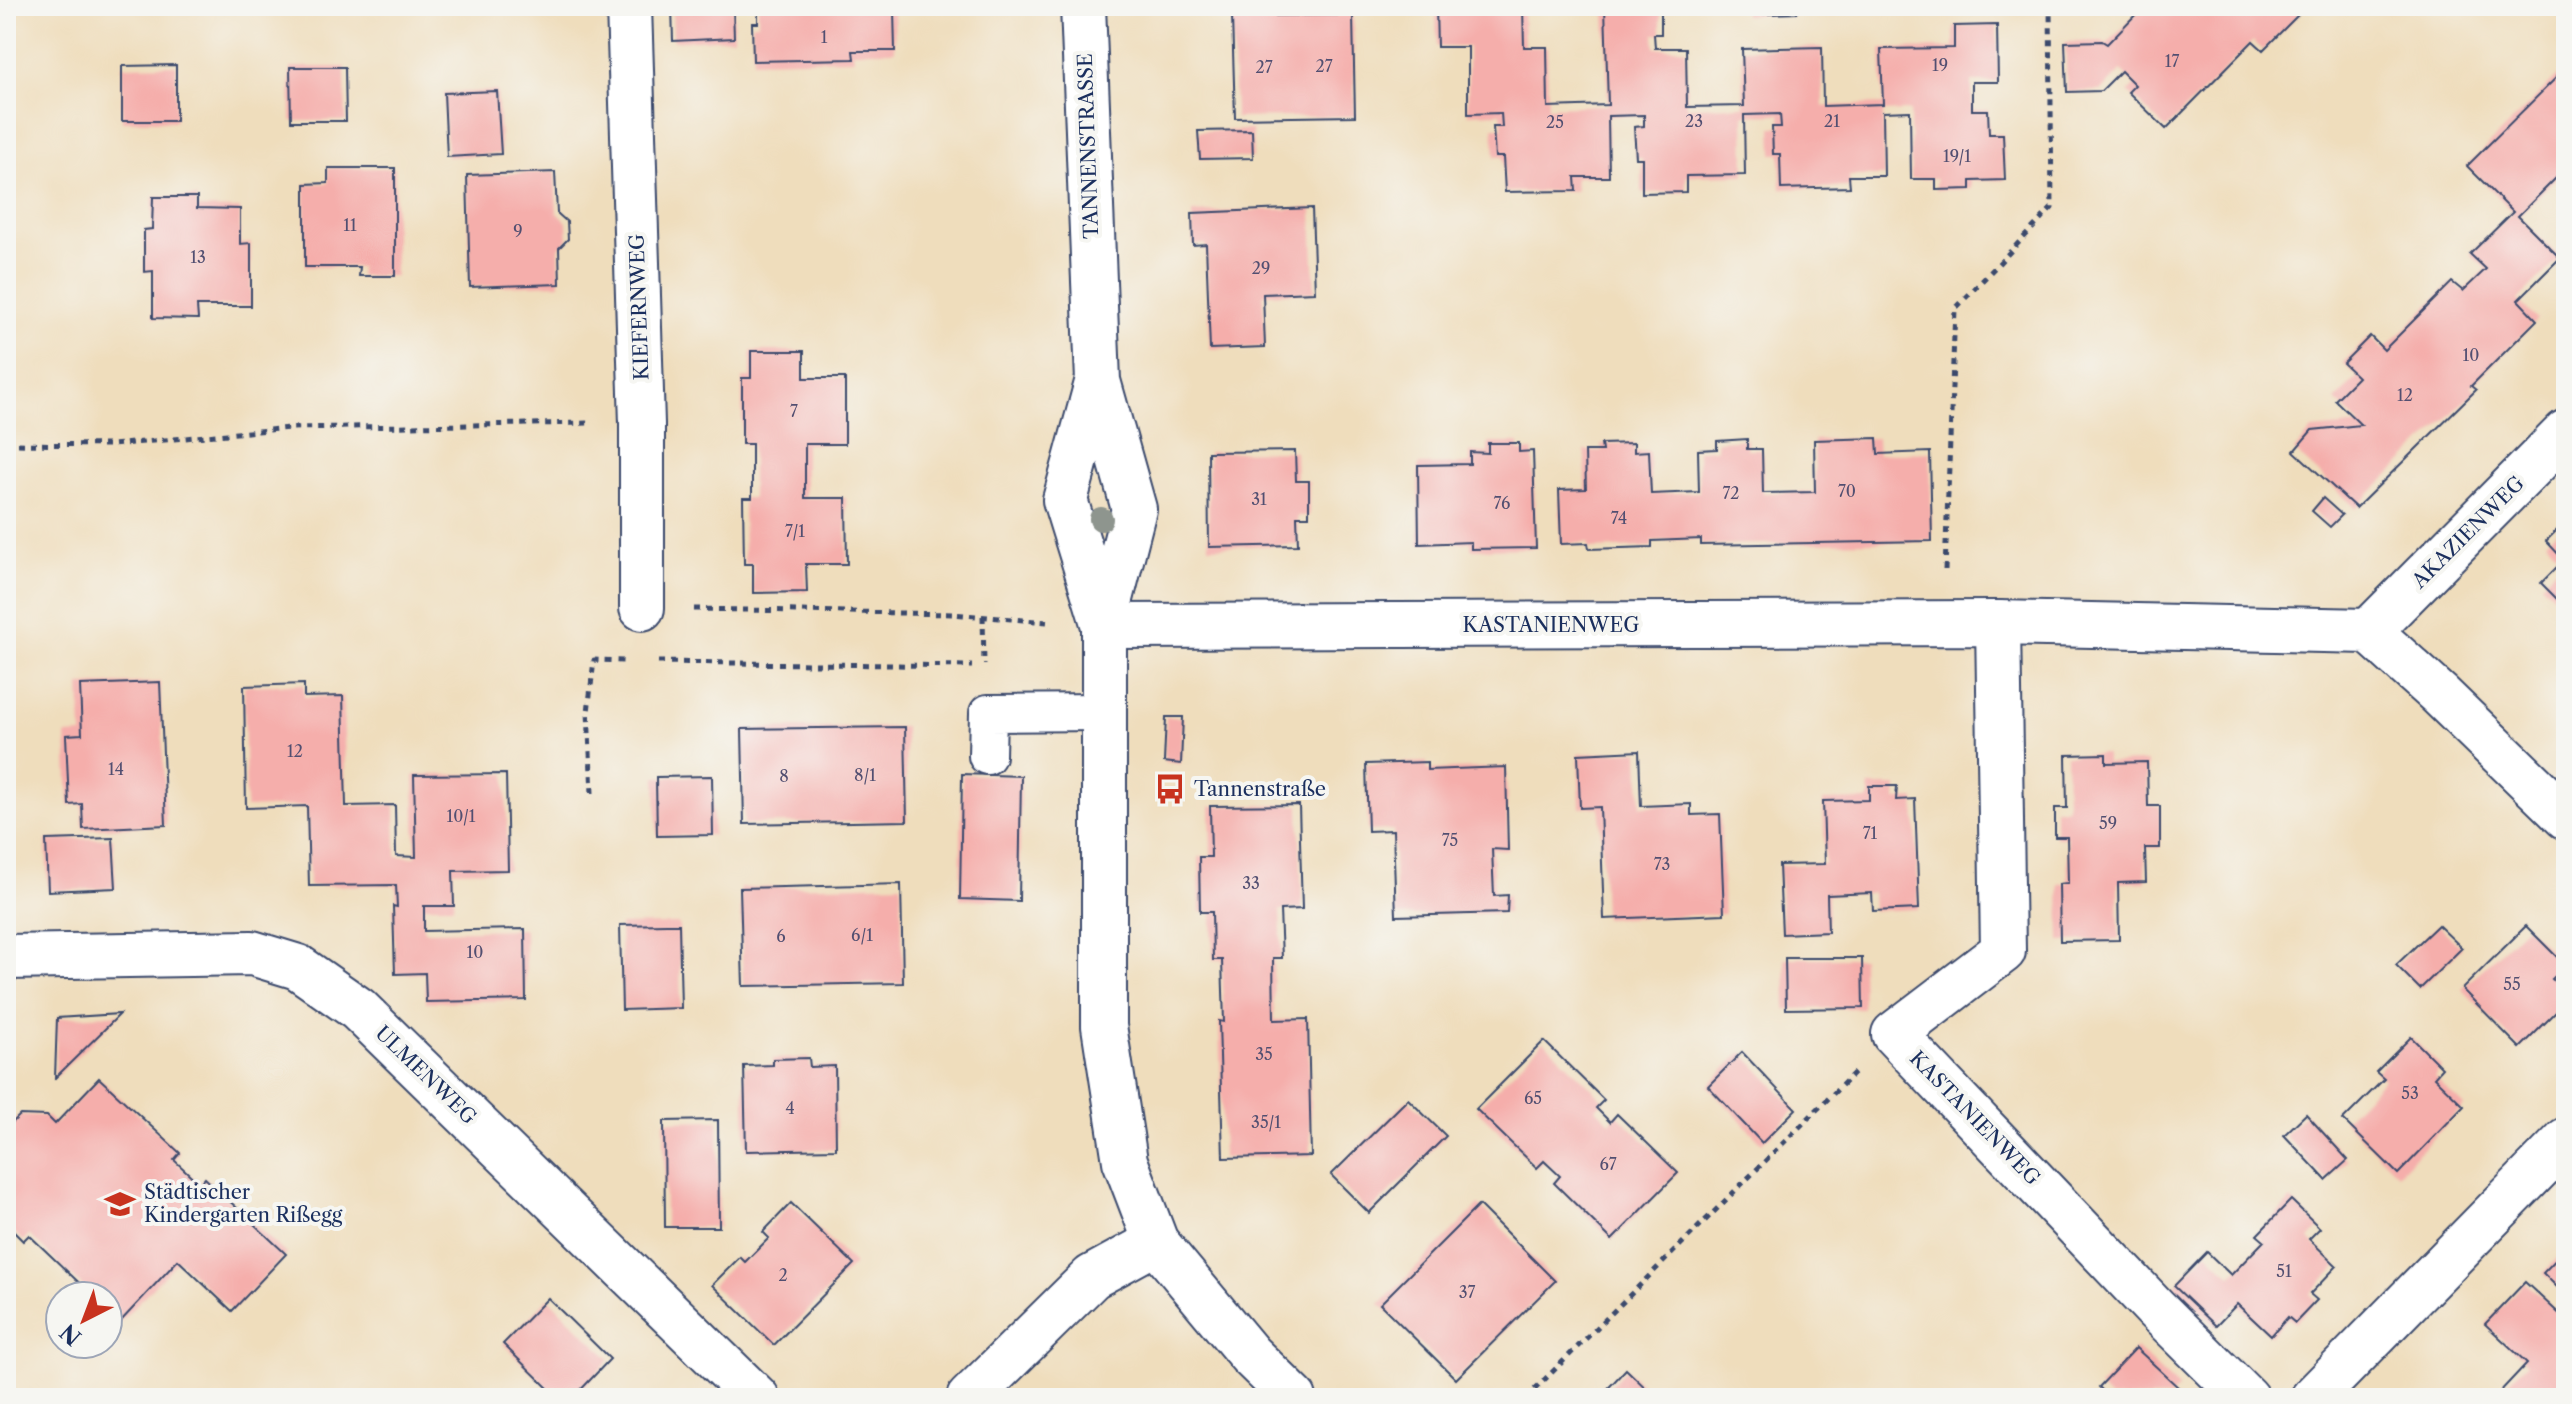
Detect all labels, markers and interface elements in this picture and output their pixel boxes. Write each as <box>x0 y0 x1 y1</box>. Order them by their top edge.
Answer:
house number: 1 <box>821 27 828 47</box>
house number: 17 <box>2165 51 2179 71</box>
street label: TANNENSTRASSE <box>1073 53 1103 239</box>
house number: 19 <box>1932 55 1948 75</box>
house number: 27 <box>1315 56 1333 76</box>
house number: 27 <box>1255 57 1273 77</box>
house number: 23 <box>1685 111 1703 131</box>
house number: 21 <box>1824 111 1840 131</box>
house number: 25 <box>1546 112 1564 132</box>
house number: 19/1 <box>1943 146 1971 166</box>
house number: 11 <box>343 215 357 235</box>
house number: 9 <box>513 221 523 241</box>
street label: KIEFERNWEG <box>624 233 654 381</box>
house number: 13 <box>190 247 206 267</box>
house number: 29 <box>1252 258 1270 278</box>
house number: 10 <box>2463 345 2479 365</box>
house number: 12 <box>2397 385 2413 405</box>
house number: 7 <box>790 401 798 421</box>
street label: AKAZIENWEG <box>2406 471 2529 594</box>
house number: 70 <box>1838 481 1856 501</box>
house number: 72 <box>1722 483 1740 503</box>
house number: 31 <box>1251 489 1267 509</box>
house number: 76 <box>1494 493 1510 513</box>
house number: 74 <box>1611 508 1627 528</box>
house number: 7/1 <box>785 521 805 541</box>
street label: KASTANIENWEG <box>1463 613 1639 637</box>
house number: 12 <box>287 741 303 761</box>
house number: 14 <box>108 759 124 779</box>
house number: 8/1 <box>854 765 876 785</box>
house number: 8 <box>779 766 789 786</box>
bus stop icon: Tannenstraße <box>1153 772 1187 806</box>
place label: Tannenstraße <box>1194 777 1326 801</box>
house number: 10/1 <box>446 806 476 826</box>
house number: 59 <box>2099 813 2117 833</box>
house number: 71 <box>1863 823 1878 843</box>
house number: 75 <box>1442 830 1458 850</box>
house number: 73 <box>1654 854 1670 874</box>
house number: 33 <box>1242 873 1260 893</box>
house number: 6/1 <box>851 925 873 945</box>
house number: 6 <box>776 926 786 946</box>
house number: 10 <box>467 942 483 962</box>
house number: 55 <box>2503 974 2521 994</box>
street label: ULMENWEG <box>371 1021 481 1129</box>
house number: 35 <box>1255 1044 1273 1064</box>
street label: KASTANIENWEG <box>1905 1046 2045 1190</box>
house number: 53 <box>2401 1083 2419 1103</box>
house number: 65 <box>1524 1088 1542 1108</box>
house number: 4 <box>785 1098 795 1118</box>
house number: 35/1 <box>1251 1112 1281 1132</box>
house number: 67 <box>1599 1154 1617 1174</box>
place label: Städtischer Kindergarten Rißegg <box>144 1180 343 1227</box>
school or university icon: Städtischer Kindergarten Rißegg <box>103 1187 137 1221</box>
house number: 51 <box>2276 1261 2292 1281</box>
house number: 2 <box>778 1265 788 1285</box>
north arrow <box>44 1280 124 1360</box>
house number: 37 <box>1459 1282 1475 1302</box>
text: N <box>55 1318 87 1351</box>

